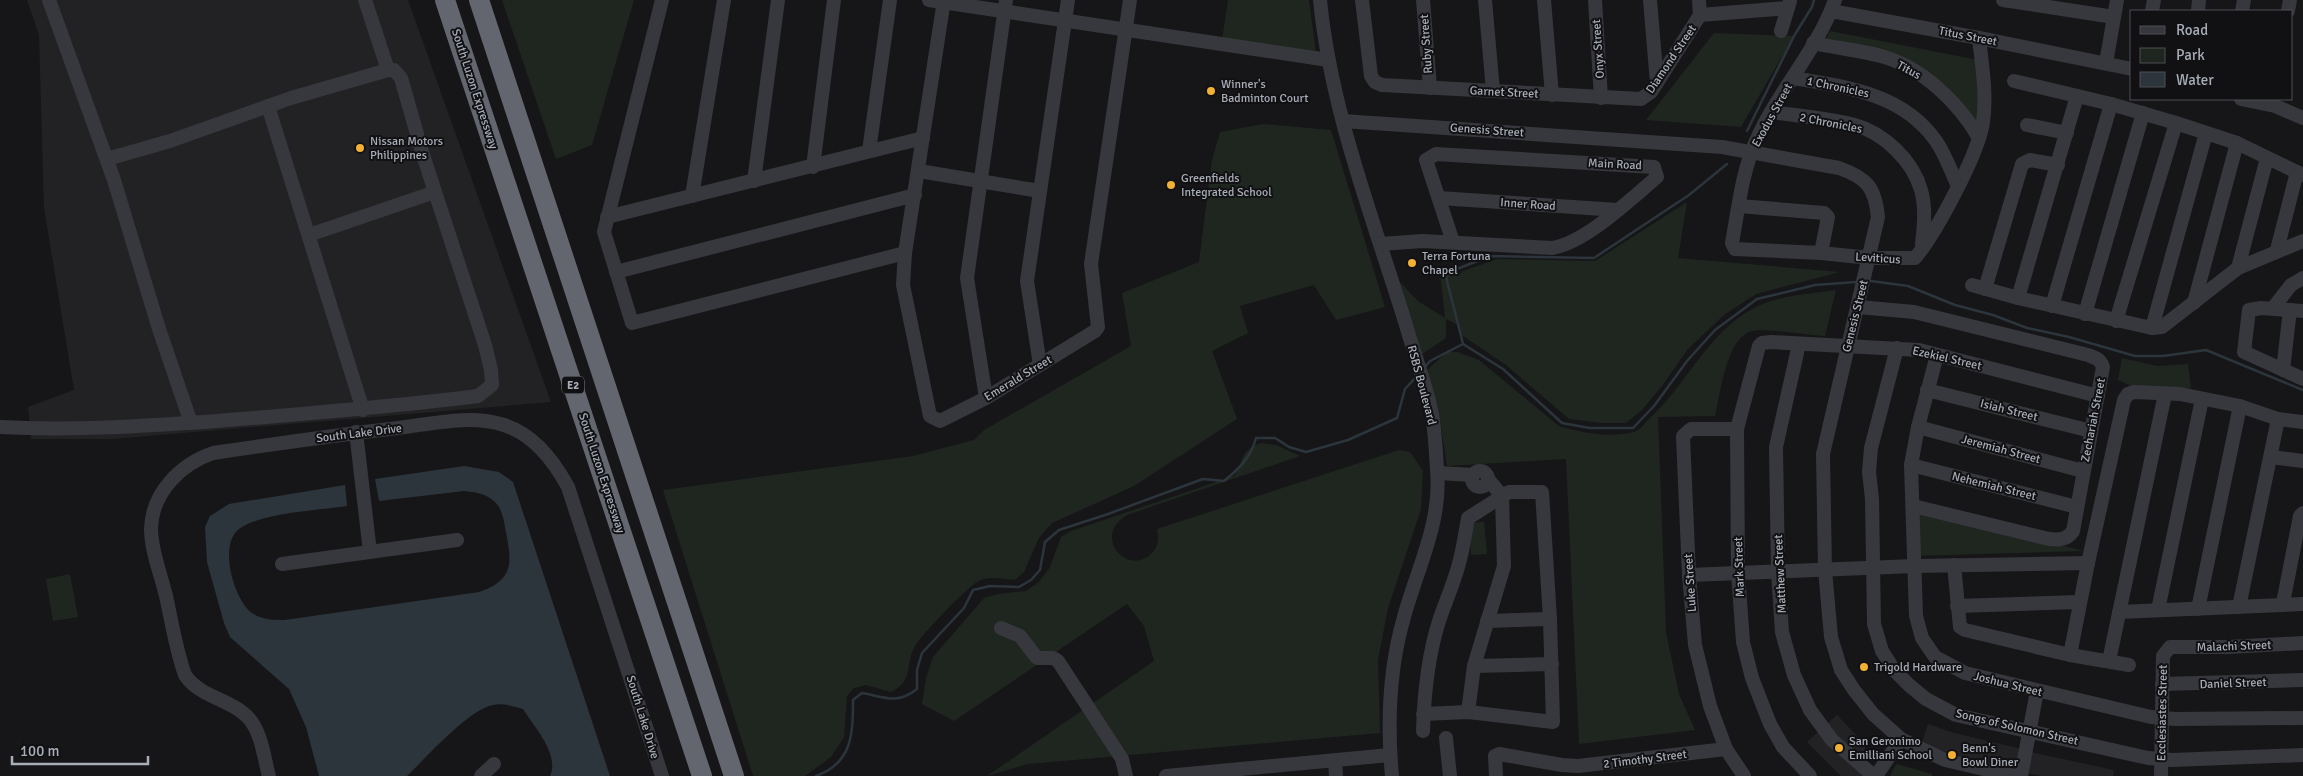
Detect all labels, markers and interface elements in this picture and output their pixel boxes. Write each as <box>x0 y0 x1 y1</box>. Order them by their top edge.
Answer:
legend <box>2130 10 2293 100</box>
street label: Ruby Street <box>1417 14 1436 74</box>
street label: Onyx Street <box>1589 19 1608 79</box>
text: Road <box>2176 21 2208 39</box>
street label: Diamond Street <box>1643 22 1700 97</box>
street label: Titus Street <box>1938 23 1998 49</box>
street label: South Luzon Expressway <box>448 27 501 151</box>
text: Park <box>2176 46 2205 64</box>
street label: Titus <box>1894 58 1923 83</box>
text: Water <box>2176 71 2214 89</box>
street label: 1 Chronicles <box>1805 74 1870 101</box>
place label: Winner's Badminton Court <box>1221 77 1308 106</box>
street label: Exodus Street <box>1749 81 1796 150</box>
street label: Garnet Street <box>1469 83 1539 102</box>
marker: Winner's Badminton Court <box>1205 85 1217 97</box>
street label: 2 Chronicles <box>1798 110 1863 137</box>
street label: Genesis Street <box>1450 120 1524 141</box>
place label: Nissan Motors Philippines <box>370 134 443 163</box>
marker: Nissan Motors Philippines <box>354 142 366 154</box>
street label: Main Road <box>1588 156 1642 173</box>
place label: Greenfields Integrated School <box>1181 171 1272 200</box>
marker: Greenfields Integrated School <box>1165 179 1177 191</box>
street label: Inner Road <box>1500 195 1556 214</box>
place label: Terra Fortuna Chapel <box>1422 249 1491 278</box>
street label: Leviticus <box>1855 249 1901 268</box>
marker: Terra Fortuna Chapel <box>1406 257 1418 269</box>
street label: Genesis Street <box>1839 278 1872 354</box>
street label: Ezekiel Street <box>1911 343 1983 374</box>
street label: RSBS Boulevard <box>1404 344 1439 427</box>
street label: Emerald Street <box>982 352 1055 405</box>
road number: E2 <box>562 376 584 394</box>
street label: Zechariah Street <box>2078 377 2109 463</box>
street label: Isiah Street <box>1979 396 2039 425</box>
street label: South Luzon Expressway <box>575 411 628 535</box>
street label: South Lake Drive <box>315 421 403 446</box>
street label: Jeremiah Street <box>1960 432 2042 467</box>
street label: Nehemiah Street <box>1950 469 2037 504</box>
street label: Matthew Street <box>1771 534 1790 614</box>
street label: Mark Street <box>1731 537 1748 597</box>
street label: Luke Street <box>1681 553 1700 613</box>
street label: Malachi Street <box>2196 638 2272 655</box>
place label: Trigold Hardware <box>1874 660 1962 675</box>
marker: Trigold Hardware <box>1858 661 1870 673</box>
street label: Ecclesiastes Street <box>2154 665 2171 761</box>
street label: Joshua Street <box>1972 669 2044 700</box>
street label: South Lake Drive <box>623 674 662 761</box>
street label: Daniel Street <box>2199 675 2267 692</box>
street label: Songs of Solomon Street <box>1954 706 2080 749</box>
scale bar <box>12 734 149 766</box>
place label: San Geronimo Emilliani School <box>1849 734 1933 763</box>
place label: Benn's Bowl Diner <box>1962 741 2019 770</box>
text: 100 m <box>20 742 60 760</box>
marker: San Geronimo Emilliani School <box>1833 742 1845 754</box>
street label: 2 Timothy Street <box>1602 747 1688 772</box>
marker: Benn's Bowl Diner <box>1946 749 1958 761</box>

